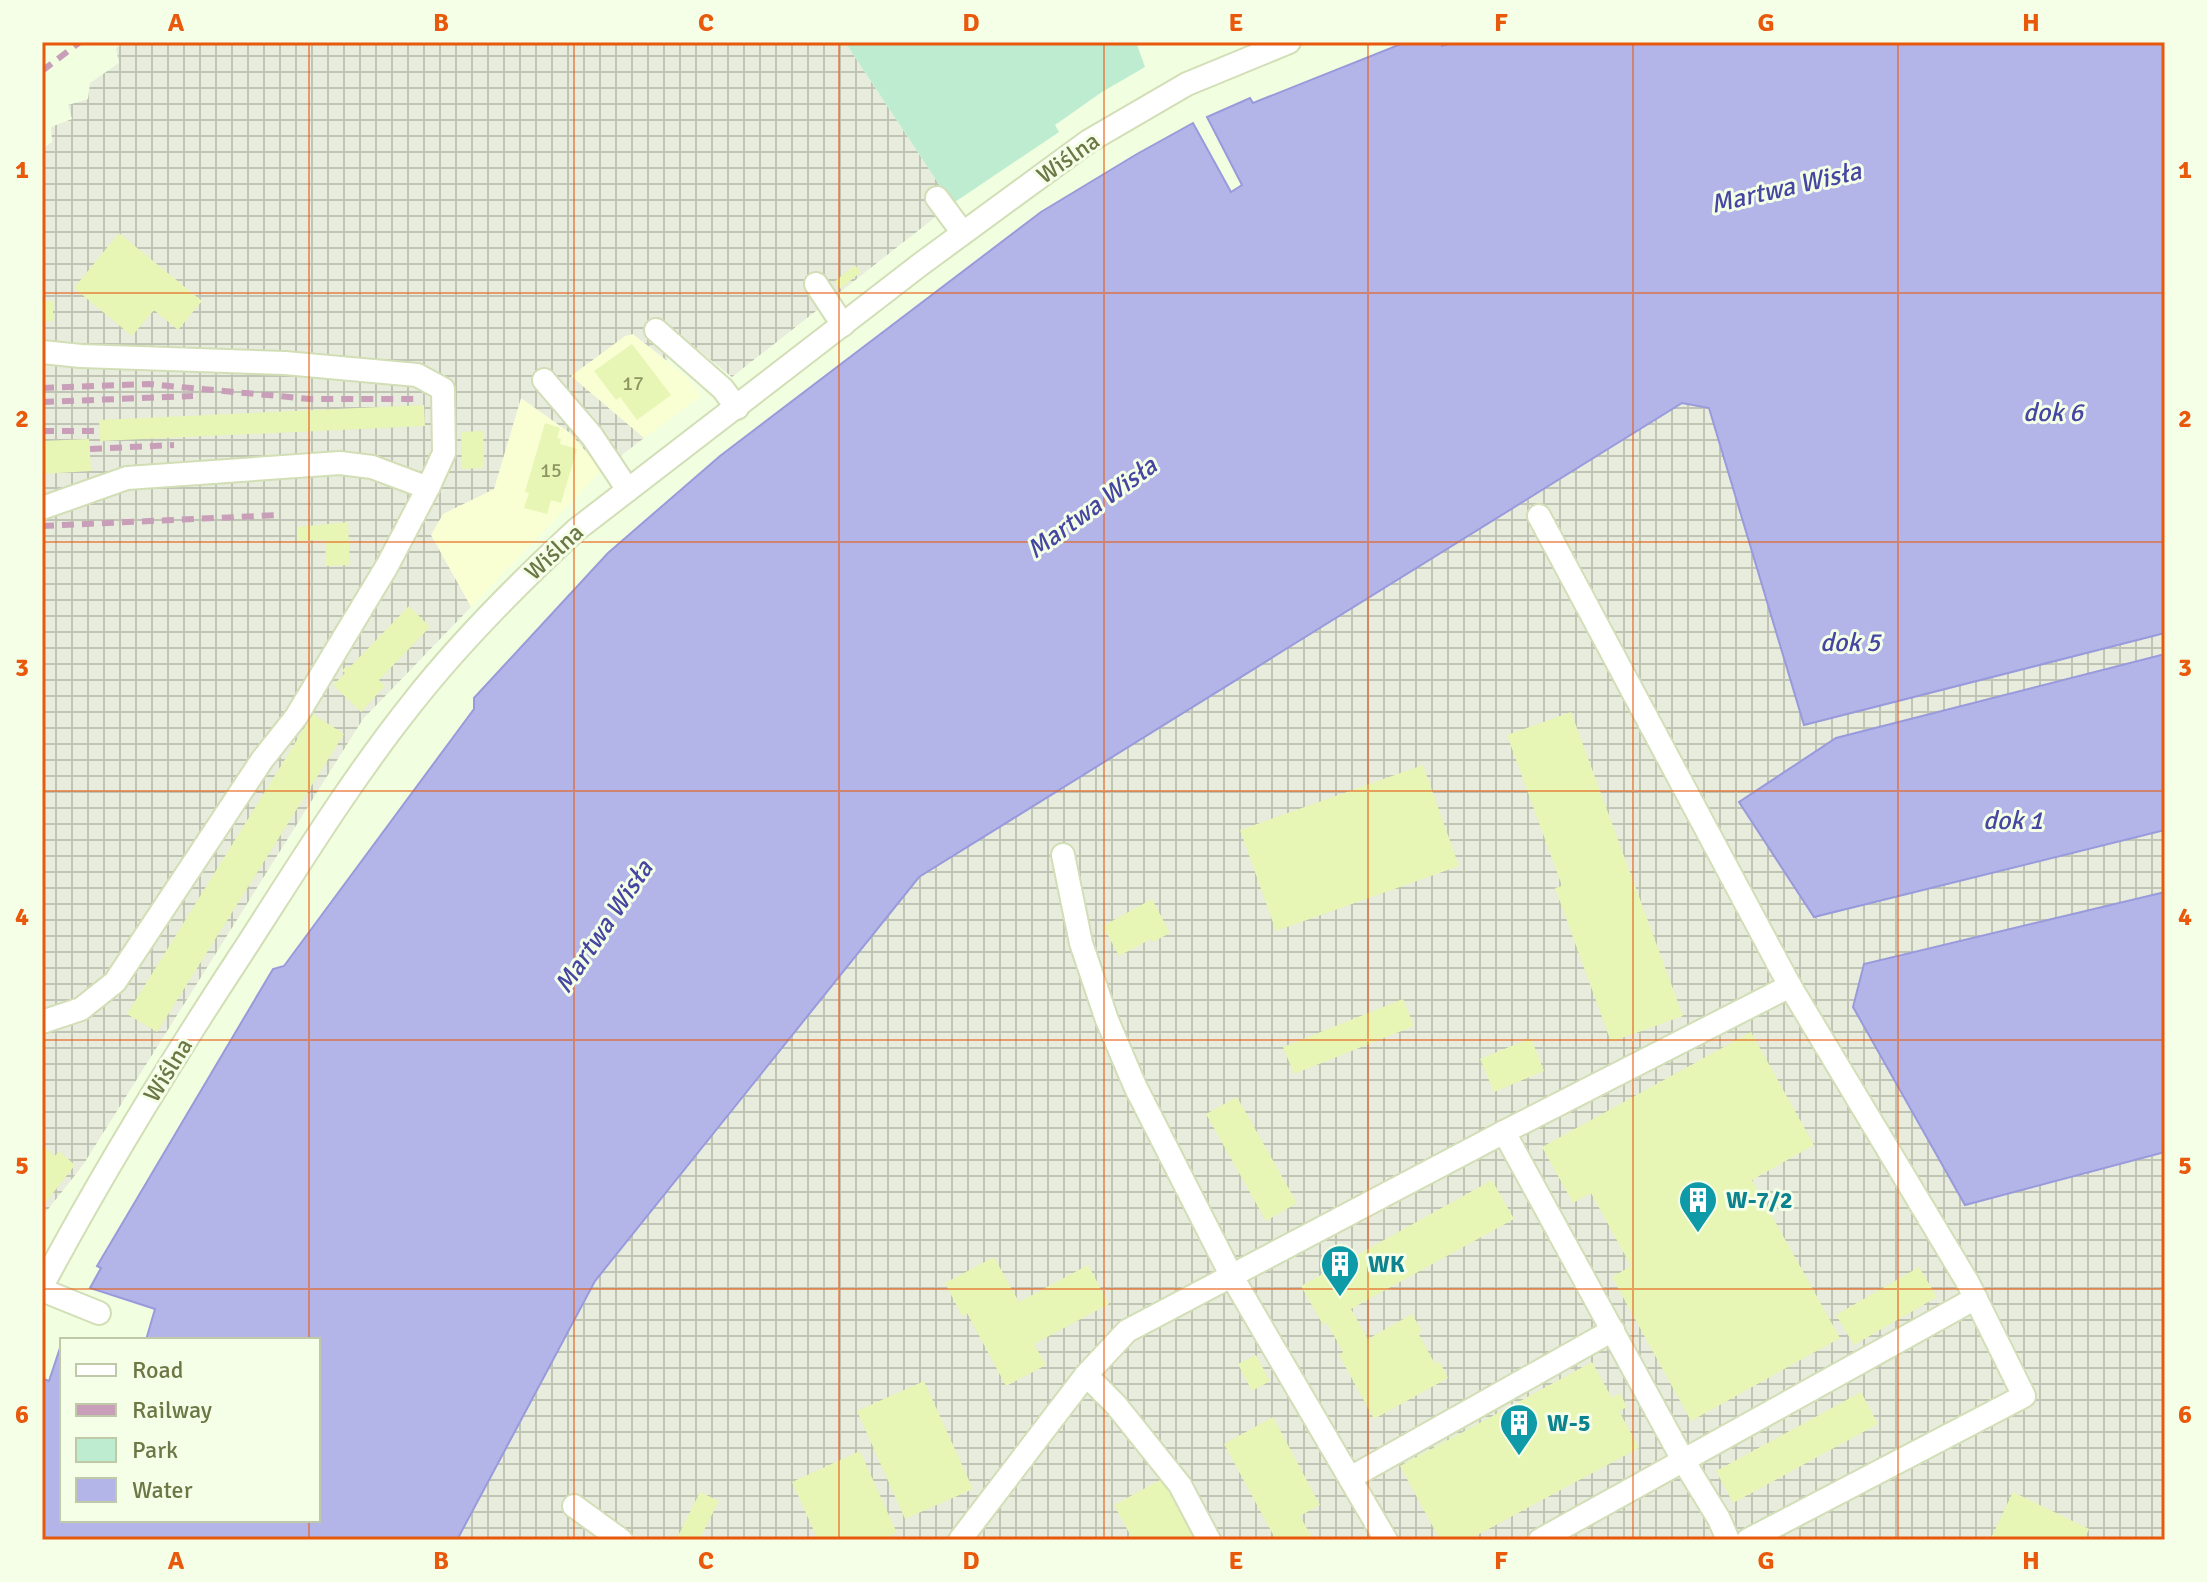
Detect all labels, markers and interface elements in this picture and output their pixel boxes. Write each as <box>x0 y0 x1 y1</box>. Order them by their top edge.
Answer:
text: A <box>168 7 185 39</box>
text: B <box>433 7 449 39</box>
text: C <box>698 7 714 39</box>
text: D <box>962 7 980 39</box>
text: E <box>1229 7 1243 39</box>
text: F <box>1494 7 1508 39</box>
text: G <box>1757 7 1775 39</box>
text: H <box>2022 7 2040 39</box>
street label: Wiślna <box>1031 126 1105 190</box>
text: 1 <box>15 154 29 186</box>
text: 1 <box>2178 154 2192 186</box>
water label: Martwa Wisła <box>1708 155 1865 221</box>
house number: 17 <box>622 371 644 396</box>
water label: dok 6 <box>2023 397 2085 429</box>
text: 2 <box>15 403 29 435</box>
text: 2 <box>2178 403 2192 435</box>
water label: Martwa Wisła <box>1021 449 1164 566</box>
house number: 15 <box>540 458 562 483</box>
street label: Wiślna <box>518 517 590 587</box>
water label: dok 5 <box>1820 627 1882 659</box>
text: 3 <box>15 652 29 684</box>
text: 3 <box>2178 652 2192 684</box>
water label: dok 1 <box>1983 805 2043 837</box>
water label: Martwa Wisła <box>548 854 661 1000</box>
text: 4 <box>15 901 29 933</box>
text: 4 <box>2178 901 2192 933</box>
street label: Wiślna <box>137 1032 199 1108</box>
text: 5 <box>15 1150 29 1182</box>
text: 5 <box>2178 1150 2192 1182</box>
building icon: W-7/2 <box>1677 1179 1719 1234</box>
place label: W-7/2 <box>1726 1185 1793 1215</box>
building icon: WK <box>1319 1243 1361 1298</box>
place label: WK <box>1368 1249 1405 1279</box>
legend <box>60 1338 320 1522</box>
text: Road <box>132 1355 183 1385</box>
text: Railway <box>132 1395 212 1425</box>
text: 6 <box>15 1399 29 1431</box>
text: 6 <box>2178 1399 2192 1431</box>
building icon: W-5 <box>1498 1402 1540 1457</box>
place label: W-5 <box>1547 1408 1591 1438</box>
text: Park <box>132 1435 178 1465</box>
text: Water <box>132 1475 193 1505</box>
text: A <box>168 1545 185 1577</box>
text: B <box>433 1545 449 1577</box>
text: C <box>698 1545 714 1577</box>
text: D <box>962 1545 980 1577</box>
text: E <box>1229 1545 1243 1577</box>
text: F <box>1494 1545 1508 1577</box>
text: G <box>1757 1545 1775 1577</box>
text: H <box>2022 1545 2040 1577</box>

